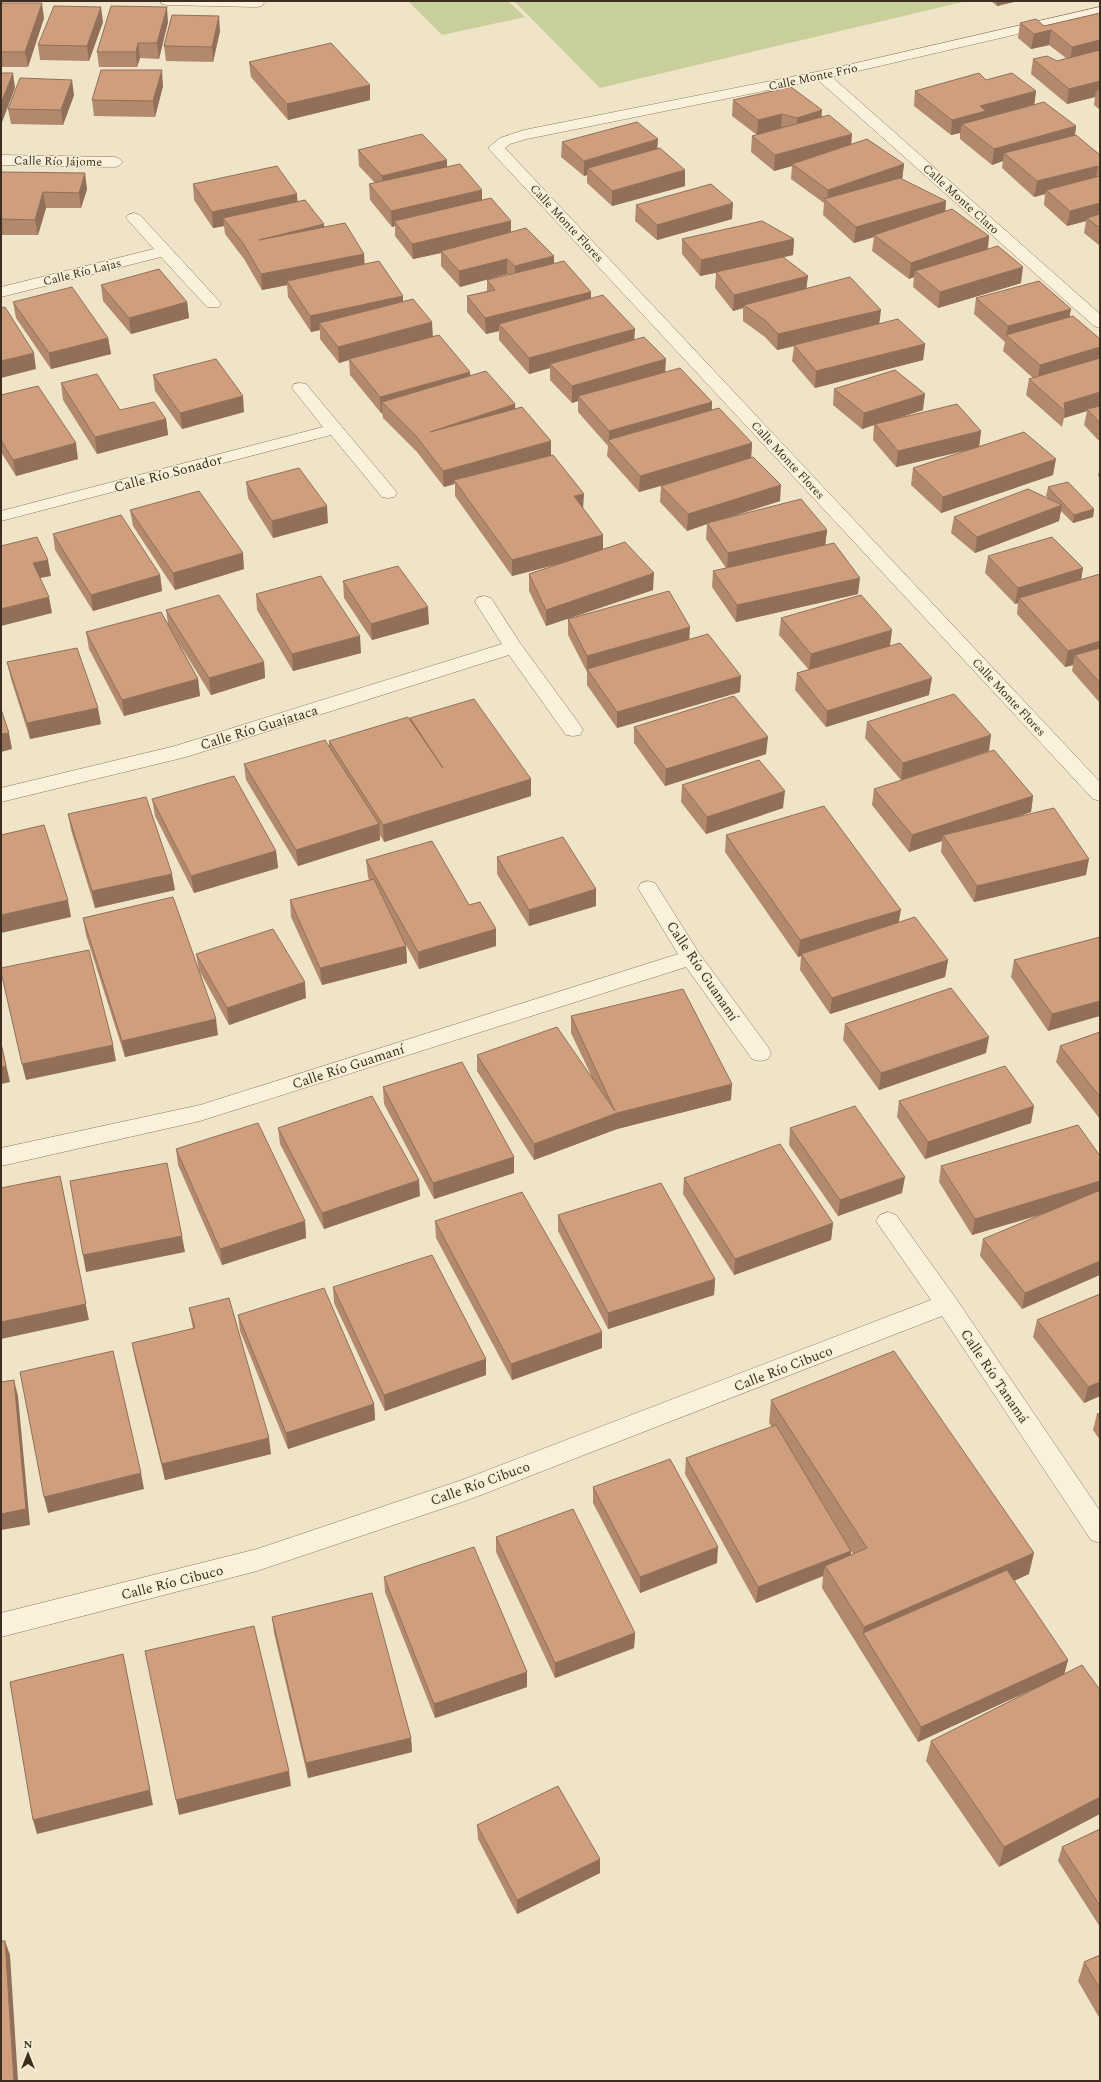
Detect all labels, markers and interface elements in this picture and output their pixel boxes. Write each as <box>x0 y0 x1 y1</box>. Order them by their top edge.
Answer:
street label: Calle Monte Frío <box>767 59 859 96</box>
street label: Calle Río Jájome <box>14 151 102 172</box>
street label: Calle Monte Claro <box>918 160 1003 239</box>
street label: Calle Monte Flores <box>525 180 608 267</box>
street label: Calle Río Lajas <box>41 254 123 291</box>
street label: Calle Monte Flores <box>746 417 829 504</box>
street label: Calle Río Sonador <box>112 449 225 498</box>
street label: Calle Monte Flores <box>967 654 1050 741</box>
street label: Calle Río Guajataca <box>198 700 321 755</box>
street label: Calle Río Guanamí <box>661 917 744 1026</box>
street label: Calle Río Guamaní <box>289 1038 408 1095</box>
street label: Calle Río Tanamá <box>955 1325 1034 1428</box>
street label: Calle Río Cibuco <box>731 1340 836 1397</box>
street label: Calle Río Cibuco <box>427 1456 533 1511</box>
street label: Calle Río Cibuco <box>119 1560 225 1605</box>
north arrow <box>8 2034 48 2074</box>
text: N <box>24 2036 33 2053</box>

